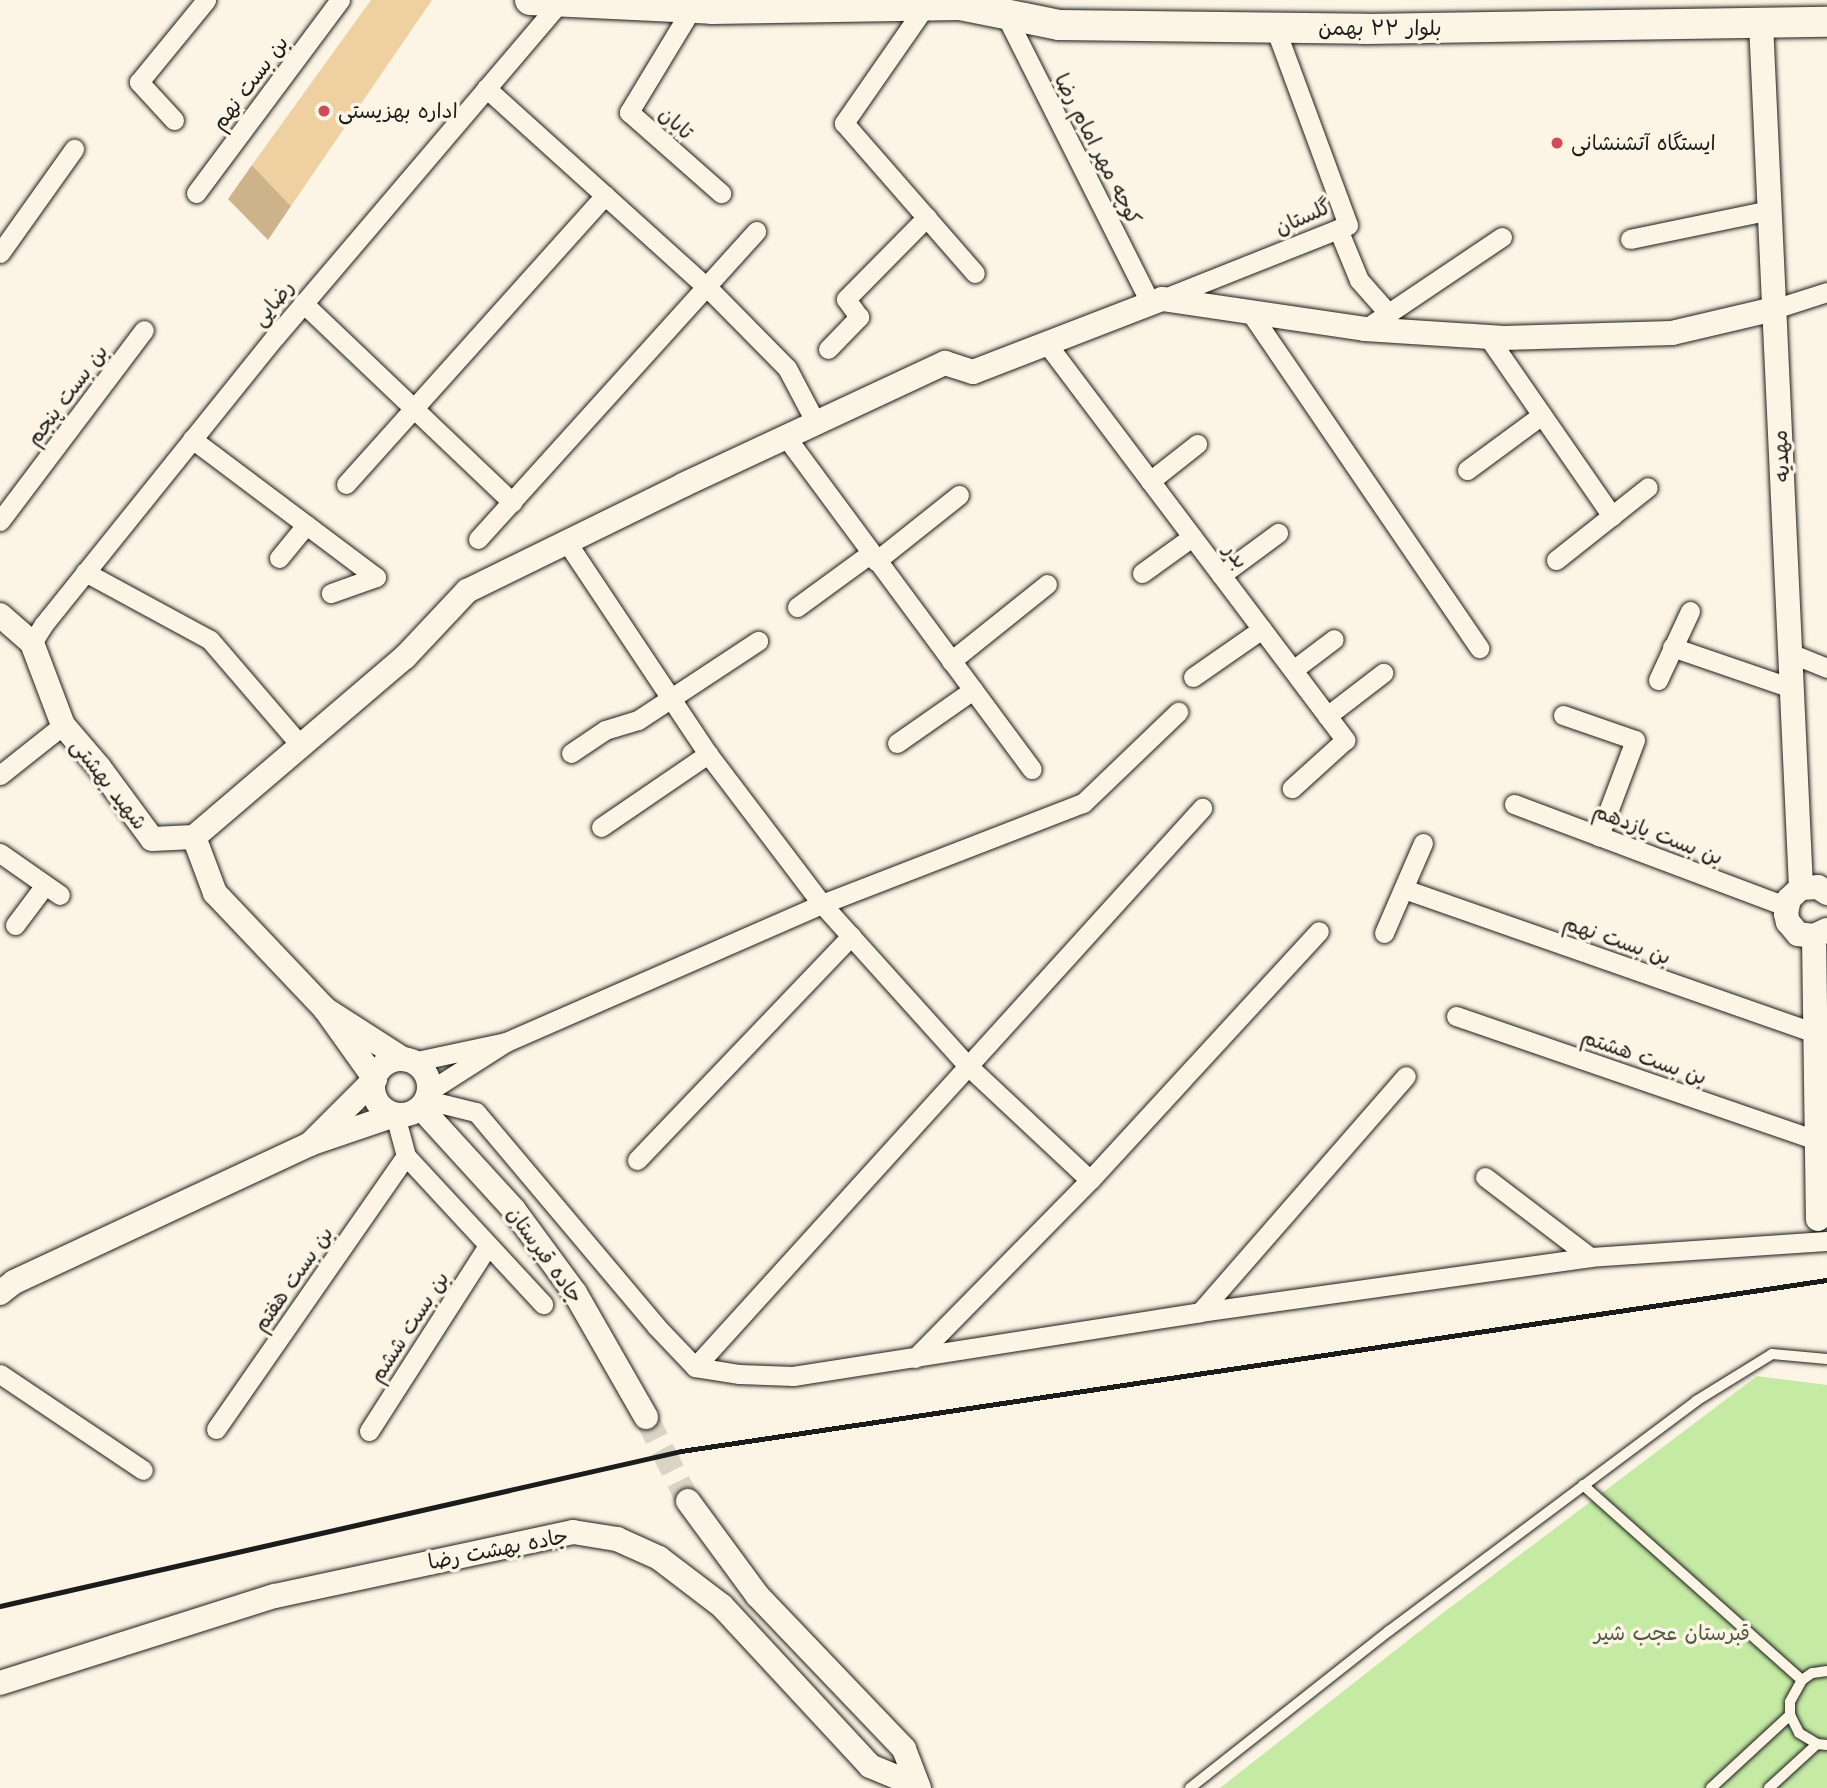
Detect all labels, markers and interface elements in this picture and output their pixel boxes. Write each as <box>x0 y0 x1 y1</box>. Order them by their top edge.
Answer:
street label: بلوار ۲۲ بهمن <box>1318 15 1442 41</box>
street label: بن بست نهم <box>206 31 294 135</box>
street label: کوچه مهر امام رضا <box>1049 69 1147 229</box>
place label: اداره بهزیستی <box>338 98 458 124</box>
street label: تابان <box>654 101 698 145</box>
marker: اداره بهزیستی <box>316 103 332 119</box>
place label: ایستگاه آتشنشانی <box>1571 130 1716 156</box>
marker: ایستگاه آتشنشانی <box>1549 135 1565 151</box>
street label: گلستان <box>1271 194 1335 240</box>
street label: رضایی <box>247 275 299 331</box>
street label: بن بست پنجم <box>21 340 113 450</box>
street label: مهدیه <box>1767 429 1795 483</box>
street label: بدر <box>1218 539 1254 573</box>
street label: شهید بهشتی <box>66 733 152 835</box>
street label: بن بست یازدهم <box>1589 798 1727 870</box>
street label: بن بست نهم <box>1560 910 1674 970</box>
street label: بن بست هشتم <box>1578 1024 1710 1090</box>
street label: جاده قبرستان <box>501 1202 589 1308</box>
street label: بن بست هفتم <box>248 1222 338 1336</box>
street label: بن بست ششم <box>364 1267 454 1387</box>
street label: جاده بهشت رضا <box>426 1523 570 1575</box>
park label: قبرستان عجب شیر <box>1594 1620 1750 1646</box>

